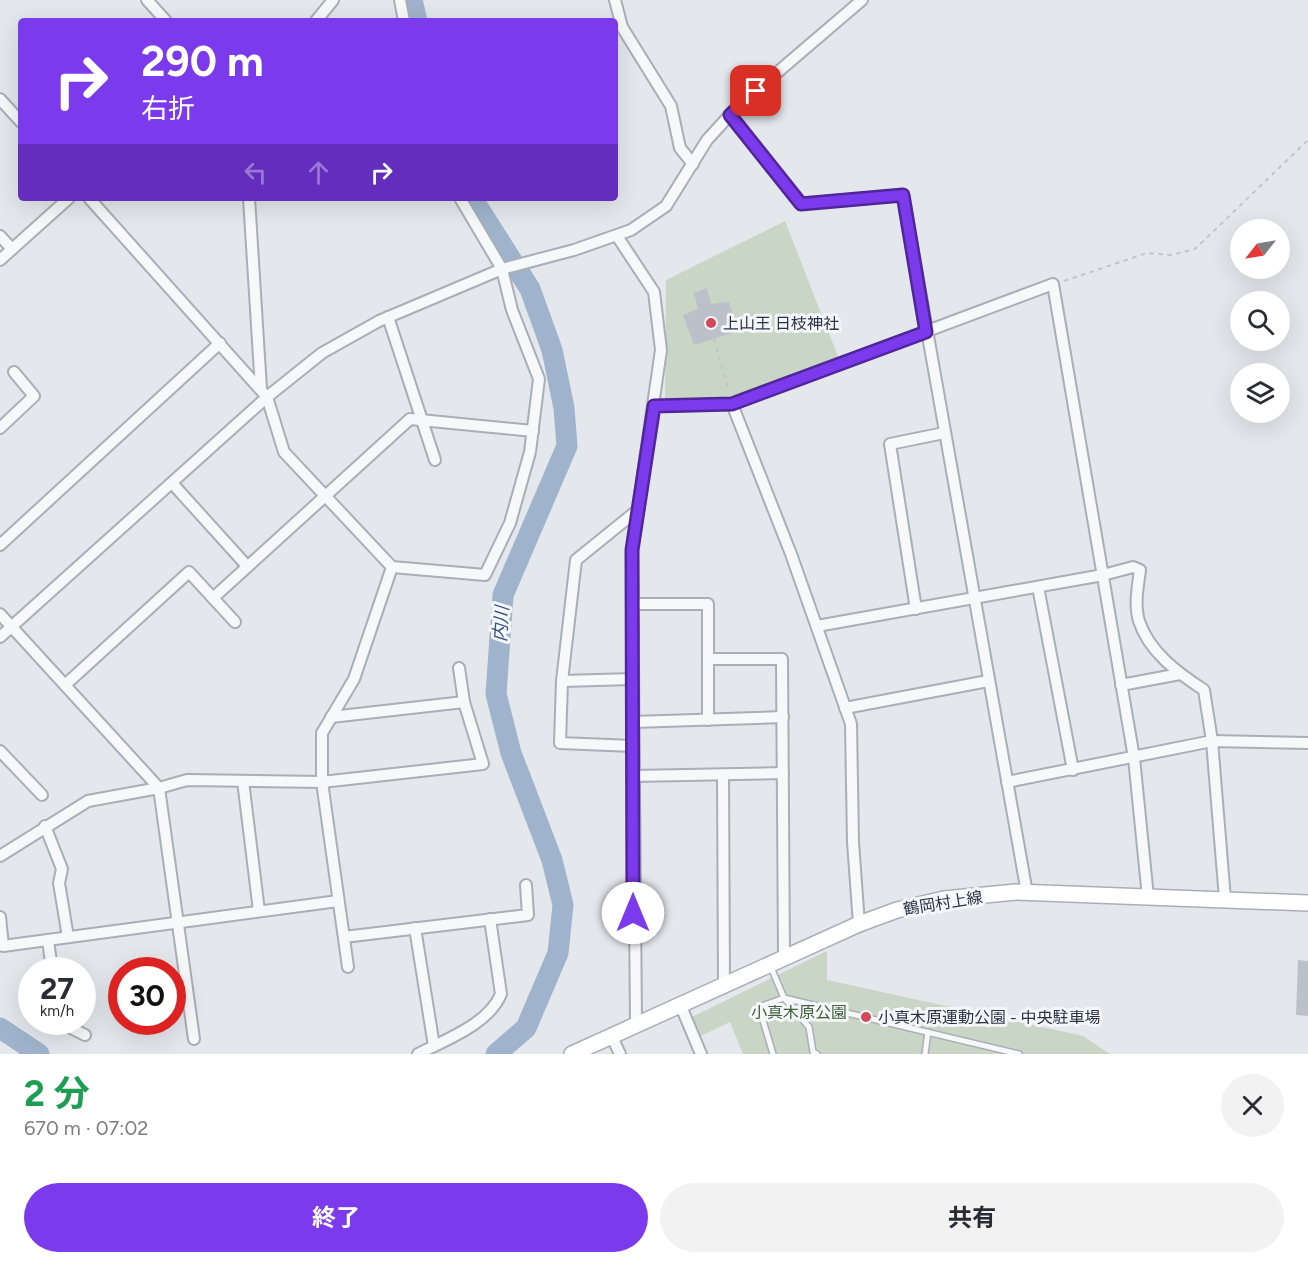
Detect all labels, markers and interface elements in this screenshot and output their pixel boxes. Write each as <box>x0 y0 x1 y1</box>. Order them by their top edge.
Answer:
text: 290 m <box>141 36 264 87</box>
icon: right <box>42 42 120 120</box>
pin <box>730 65 781 116</box>
icon: arrive <box>739 74 772 107</box>
text: 右折 <box>141 92 195 125</box>
icon: left <box>239 156 272 189</box>
icon: ahead <box>302 156 335 189</box>
icon: right <box>365 156 398 189</box>
north arrow <box>1230 219 1290 279</box>
map controls <box>1230 219 1290 423</box>
button: search <box>1230 291 1290 351</box>
place label: 上山王 日枝神社 <box>723 314 839 333</box>
marker: 上山王 日枝神社 <box>704 316 718 330</box>
button: layers <box>1230 363 1290 423</box>
water label: 内川 <box>489 603 513 643</box>
position arrow <box>601 881 665 945</box>
street label: 鶴岡村上線 <box>902 887 984 919</box>
speed limit sign: 30 <box>108 957 186 1035</box>
text: 27 <box>40 970 74 1007</box>
text: km/h <box>40 1002 74 1020</box>
park label: 小真木原公園 <box>751 1003 847 1022</box>
place label: 小真木原運動公園 - 中央駐車場 <box>878 1008 1101 1027</box>
marker: 小真木原運動公園 - 中央駐車場 <box>859 1010 873 1024</box>
text: 2 分 <box>24 1072 89 1115</box>
button: close <box>1221 1074 1284 1137</box>
text: 670 m · 07:02 <box>24 1116 148 1140</box>
button: 終了 <box>24 1183 648 1252</box>
button: 共有 <box>660 1183 1284 1252</box>

